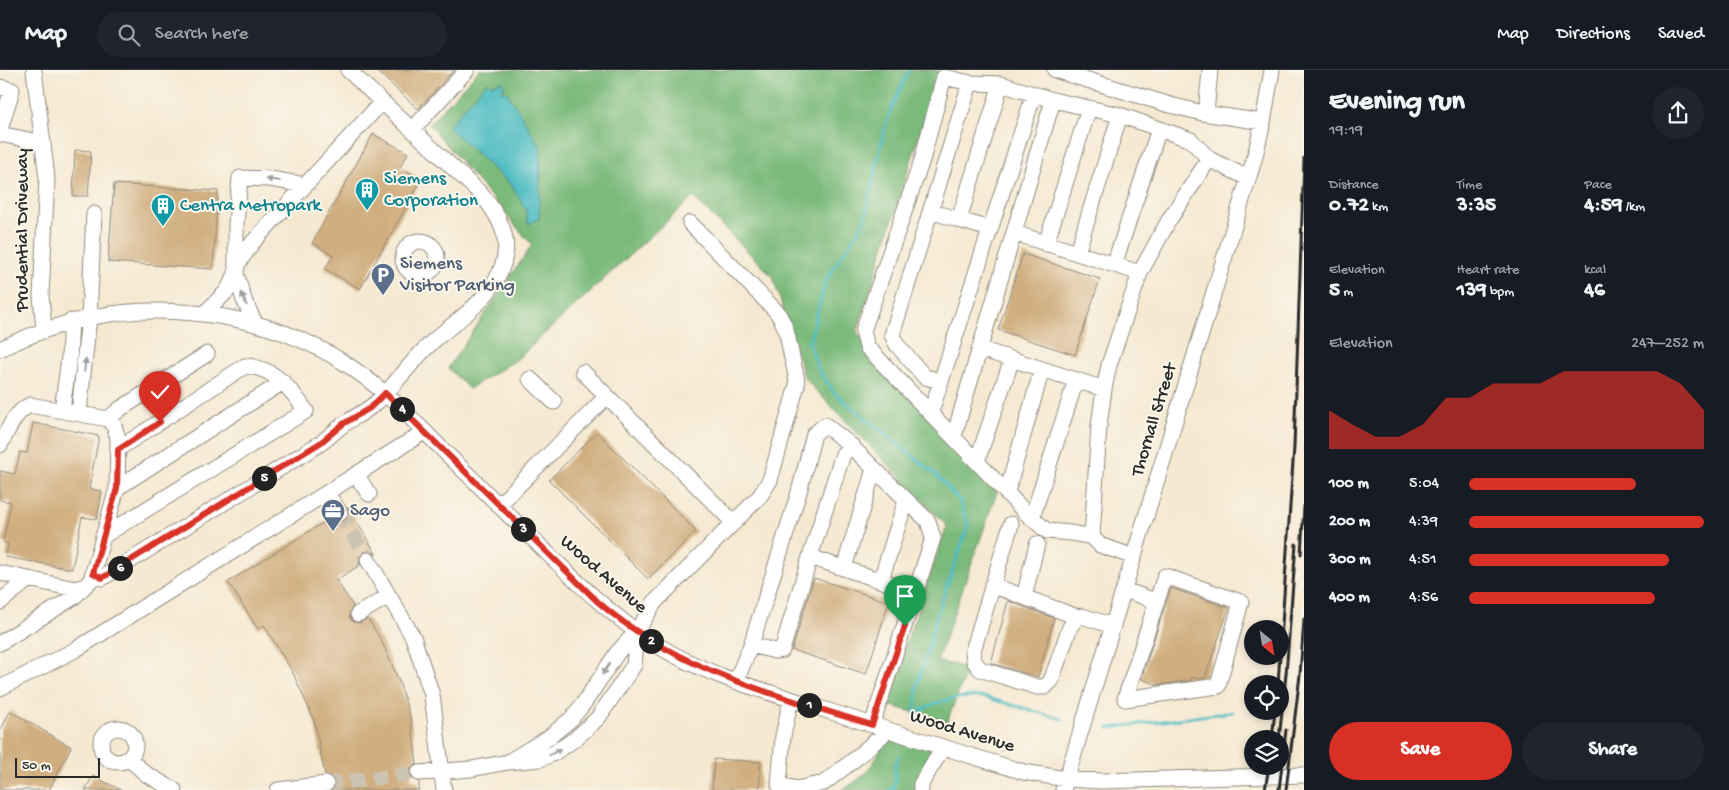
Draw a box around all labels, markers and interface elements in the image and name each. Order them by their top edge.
search box [97,12,447,57]
text: Map [25,20,67,49]
icon: search [115,21,143,49]
text: Search here [155,23,248,46]
text: Map [1497,24,1529,45]
text: Directions [1557,24,1630,45]
text: Saved [1658,24,1704,45]
text: Evening run [1329,86,1465,119]
button: share [1652,87,1704,139]
text: 19:19 [1329,122,1363,141]
street label: Prudential Driveway [12,148,35,313]
place label: Siemens Corporation [384,168,478,213]
one-way arrow [265,176,281,184]
building icon: Siemens Corporation [354,177,380,211]
text: Distance [1329,177,1378,194]
text: Time [1457,177,1482,194]
text: Pace [1584,177,1612,194]
building icon: Centra Metropark [150,193,176,227]
text: 0.72 [1329,194,1369,219]
text: 3:35 [1457,194,1496,219]
text: 4:59 [1584,194,1622,219]
place label: Centra Metropark [180,195,323,218]
text: km [1369,199,1388,216]
text: /km [1622,199,1645,216]
place label: Siemens Visitor Parking [399,253,515,298]
parking icon: Siemens Visitor Parking [370,262,396,296]
text: Elevation [1329,262,1385,279]
text: Heart rate [1457,262,1519,279]
text: kcal [1584,262,1606,279]
text: 5 [1329,279,1340,304]
text: 139 [1457,279,1487,304]
text: 46 [1584,279,1605,304]
text: m [1340,284,1353,301]
text: bpm [1487,284,1514,301]
one-way arrow [240,291,248,306]
text: Elevation [1329,335,1393,354]
text: 247–252 m [1631,335,1704,354]
one-way arrow [81,357,89,373]
street label: Thornall Street [1127,358,1184,480]
pin [139,371,181,422]
icon: check [146,378,174,406]
pin: 4 [390,396,414,422]
text: 4 [399,401,406,418]
pin: 5 [252,466,276,490]
text: 5 [261,470,268,487]
text: 100 m [1329,475,1369,494]
text: 5:04 [1409,475,1439,494]
office icon: Sago [320,498,346,532]
place label: Sago [350,500,390,523]
text: 200 m [1329,513,1370,532]
text: 4:39 [1409,513,1438,532]
pin: 3 [510,516,536,542]
text: 3 [520,521,527,538]
street label: Wood Avenue [554,531,652,619]
text: 300 m [1329,551,1371,570]
text: 4:51 [1409,551,1436,570]
pin: 6 [108,556,132,580]
text: 6 [117,560,124,577]
pin [884,575,926,626]
icon: arrive [891,582,919,610]
text: 400 m [1329,589,1370,608]
text: 4:56 [1409,589,1438,608]
north arrow [1244,620,1289,665]
map controls [1244,620,1289,775]
pin: 2 [638,628,664,654]
text: 2 [648,633,655,650]
one-way arrow [602,663,611,676]
button: locate [1244,675,1289,720]
pin: 1 [796,692,822,718]
text: 1 [807,697,812,714]
street label: Wood Avenue [907,705,1017,759]
button: Save [1329,722,1512,780]
button: Share [1522,722,1704,780]
button: layers [1244,730,1289,775]
one-way arrow [548,748,563,756]
scale bar [15,755,100,778]
text: 50 m [22,758,51,775]

